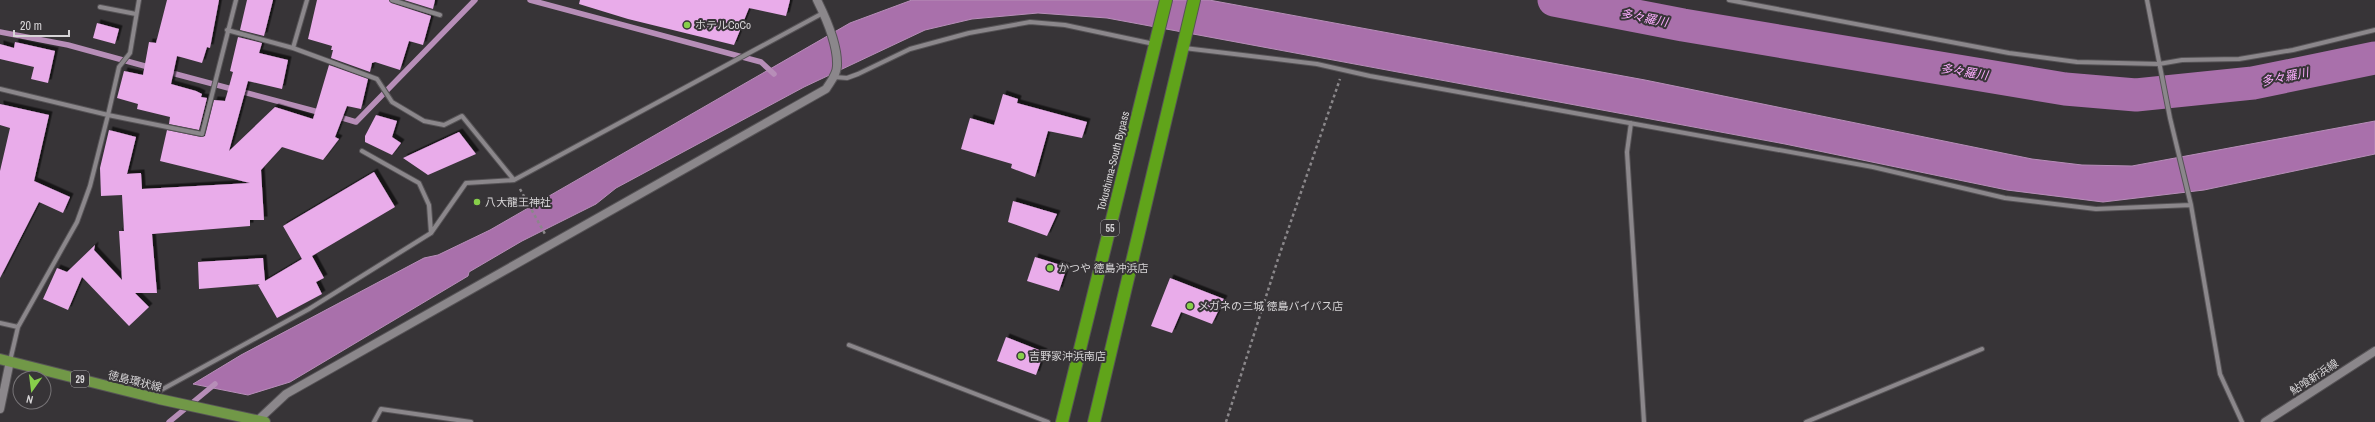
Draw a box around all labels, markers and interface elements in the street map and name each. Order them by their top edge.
water label: 多々羅川 [1619,6,1671,31]
scale bar [14,12,69,38]
text: 20 m [20,18,42,34]
place label: ホテルCoCo [695,18,751,32]
marker: ホテルCoCo [682,20,692,30]
water label: 多々羅川 [1939,60,1991,84]
water label: 多々羅川 [2260,64,2312,90]
street label: Tokushima-South Bypass [1094,109,1132,212]
place label: 八大龍王神社 [485,195,551,209]
marker: 八大龍王神社 [472,197,482,207]
road number: 55 [1101,220,1119,236]
place label: かつや 徳島沖浜店 [1058,261,1149,275]
marker: かつや 徳島沖浜店 [1045,263,1055,273]
place label: メガネの三城 徳島バイパス店 [1198,299,1343,313]
marker: メガネの三城 徳島バイパス店 [1185,301,1195,311]
place label: 吉野家沖浜南店 [1029,349,1106,363]
marker: 吉野家沖浜南店 [1016,351,1026,361]
street label: 鮎喰新浜線 [2287,356,2341,398]
street label: 徳島環状線 [107,368,163,394]
north arrow [12,370,52,410]
road number: 29 [71,371,89,387]
text: N [25,392,34,407]

